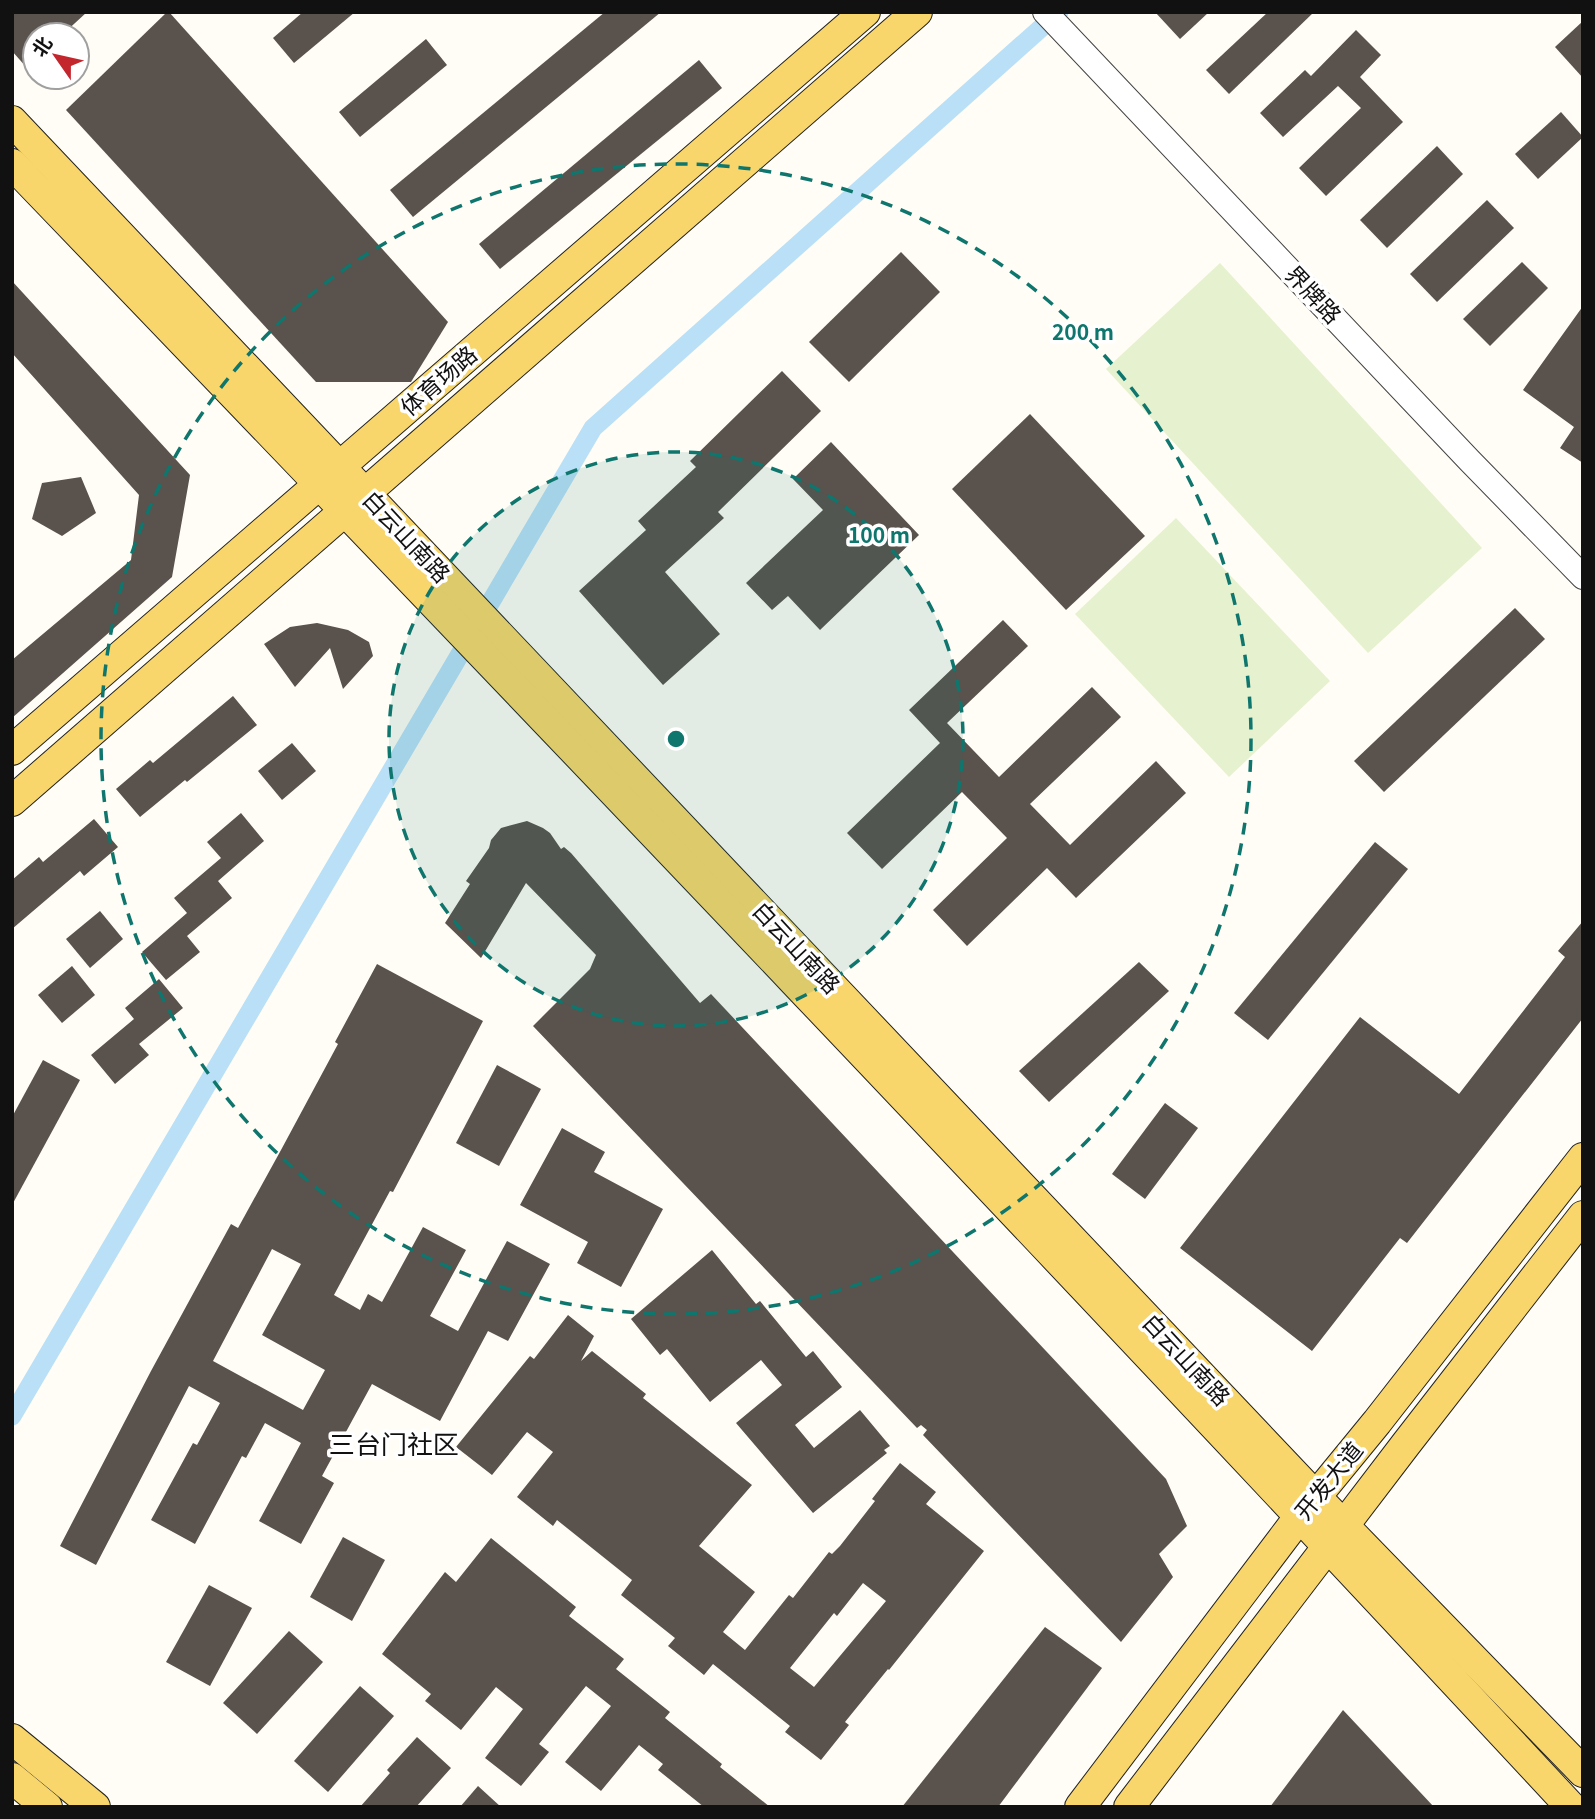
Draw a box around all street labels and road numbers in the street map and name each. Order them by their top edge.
street label: 界牌路 [1279,257,1350,330]
street label: 体育场路 [392,336,484,422]
street label: 白云山南路 [356,482,459,589]
street label: 白云山南路 [746,893,849,1000]
street label: 白云山南路 [1136,1305,1239,1412]
street label: 开发大道 [1285,1433,1370,1526]

